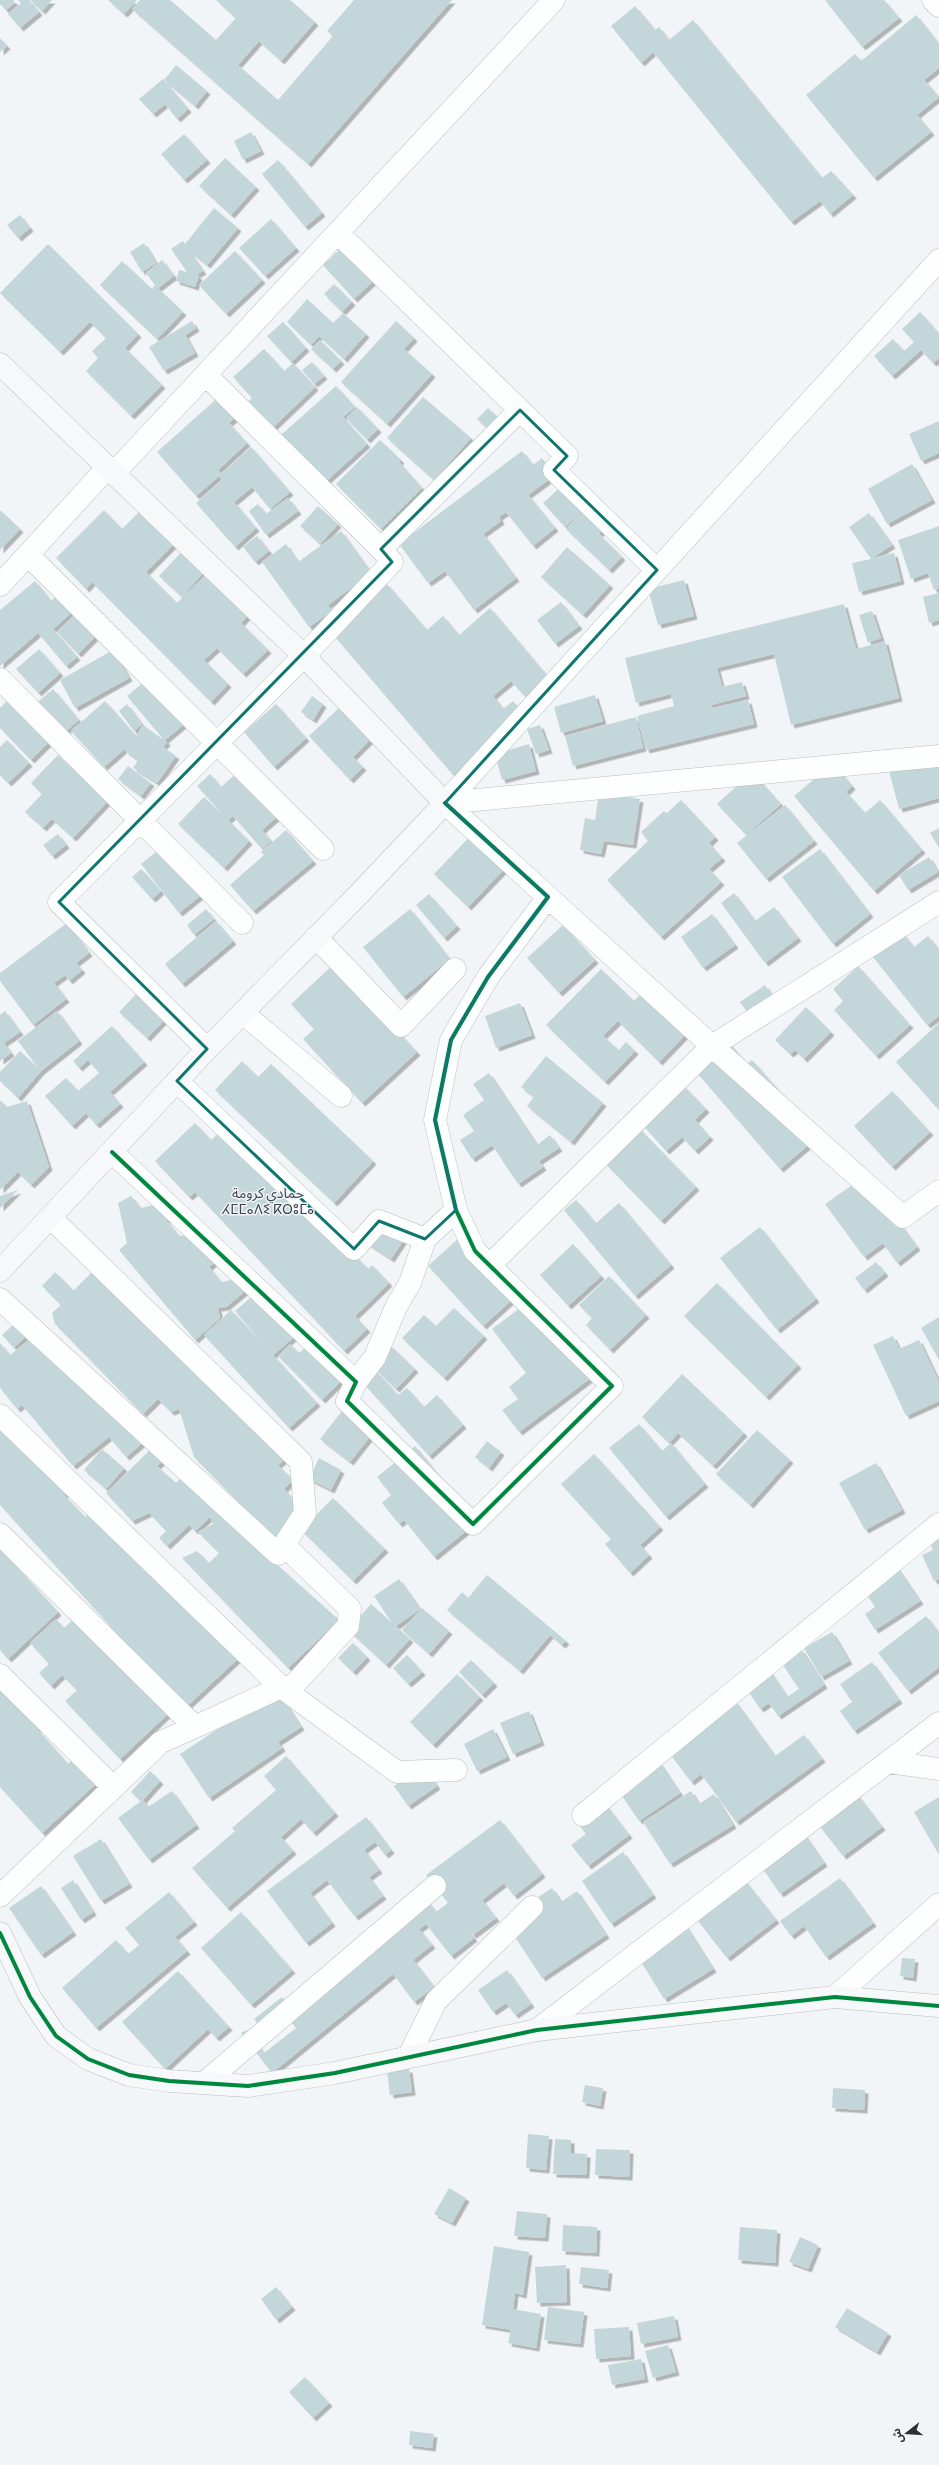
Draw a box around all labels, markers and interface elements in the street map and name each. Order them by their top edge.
district label: حمادي كرومة ⵃⵎⵎⴰⴷⵉ ⴽⵔⵓⵎⴰ [222,1187,314,1217]
north arrow [887,2413,927,2453]
text: ش [890,2427,906,2445]

